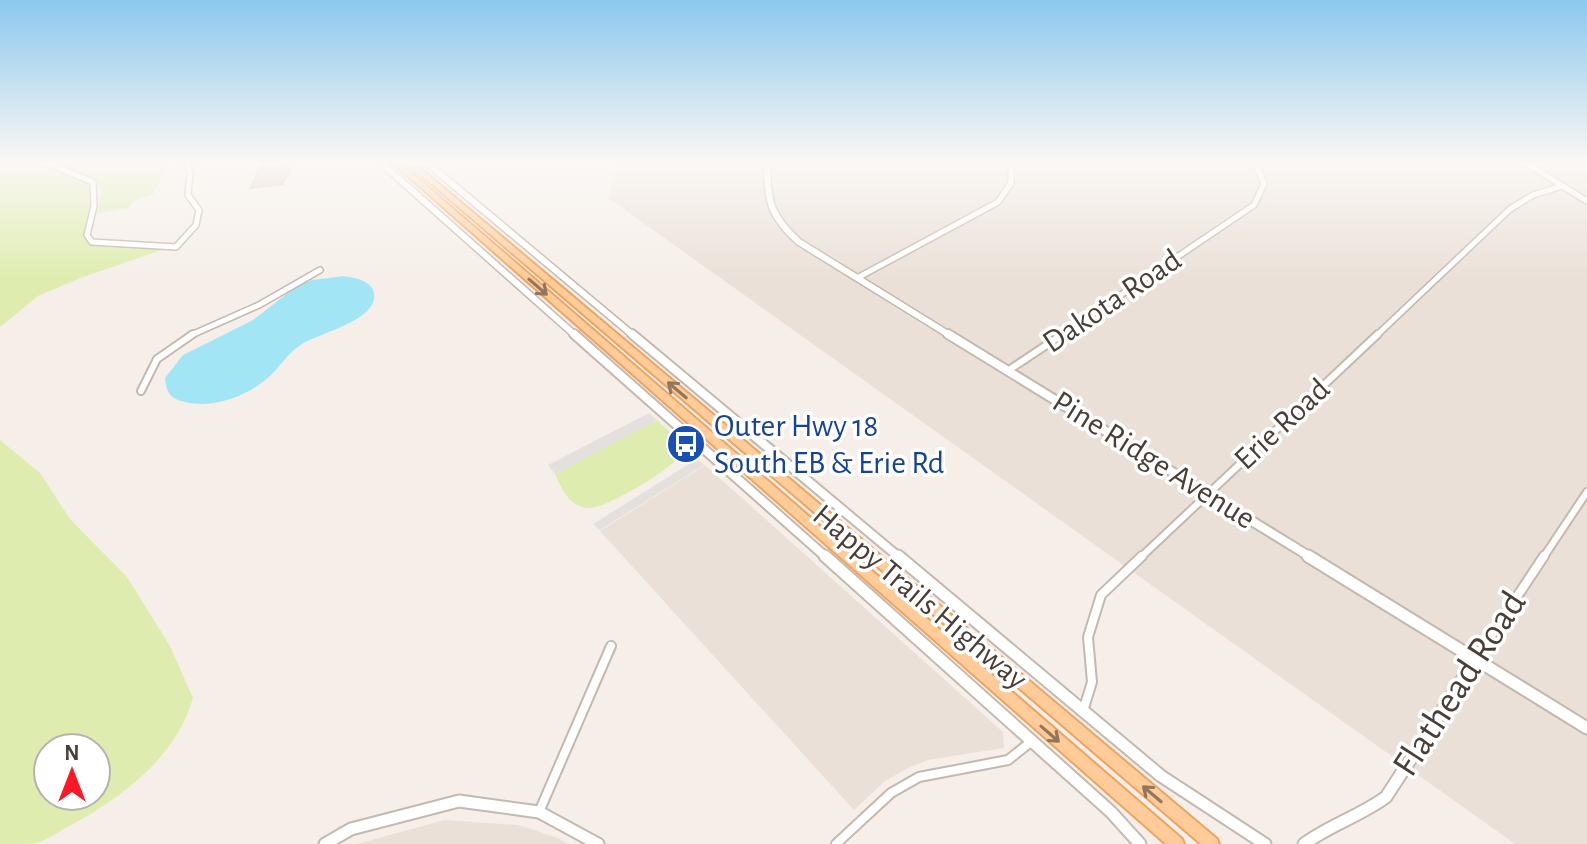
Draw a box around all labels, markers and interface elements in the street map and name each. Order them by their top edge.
street label: Dakota Road [1037,243,1187,359]
one-way arrow [527,278,547,296]
street label: Erie Road [1228,372,1336,476]
one-way arrow [667,381,688,399]
street label: Pine Ridge Avenue [1047,385,1261,535]
place label: Outer Hwy 18 South EB & Erie Rd [714,410,944,479]
bus stop icon: Outer Hwy 18 South EB & Erie Rd [665,423,707,465]
street label: Happy Trails Highway [807,498,1033,696]
street label: Flathead Road [1386,585,1534,783]
one-way arrow [1039,725,1059,743]
north arrow [32,732,112,812]
text: N [64,742,80,764]
one-way arrow [1143,785,1163,803]

